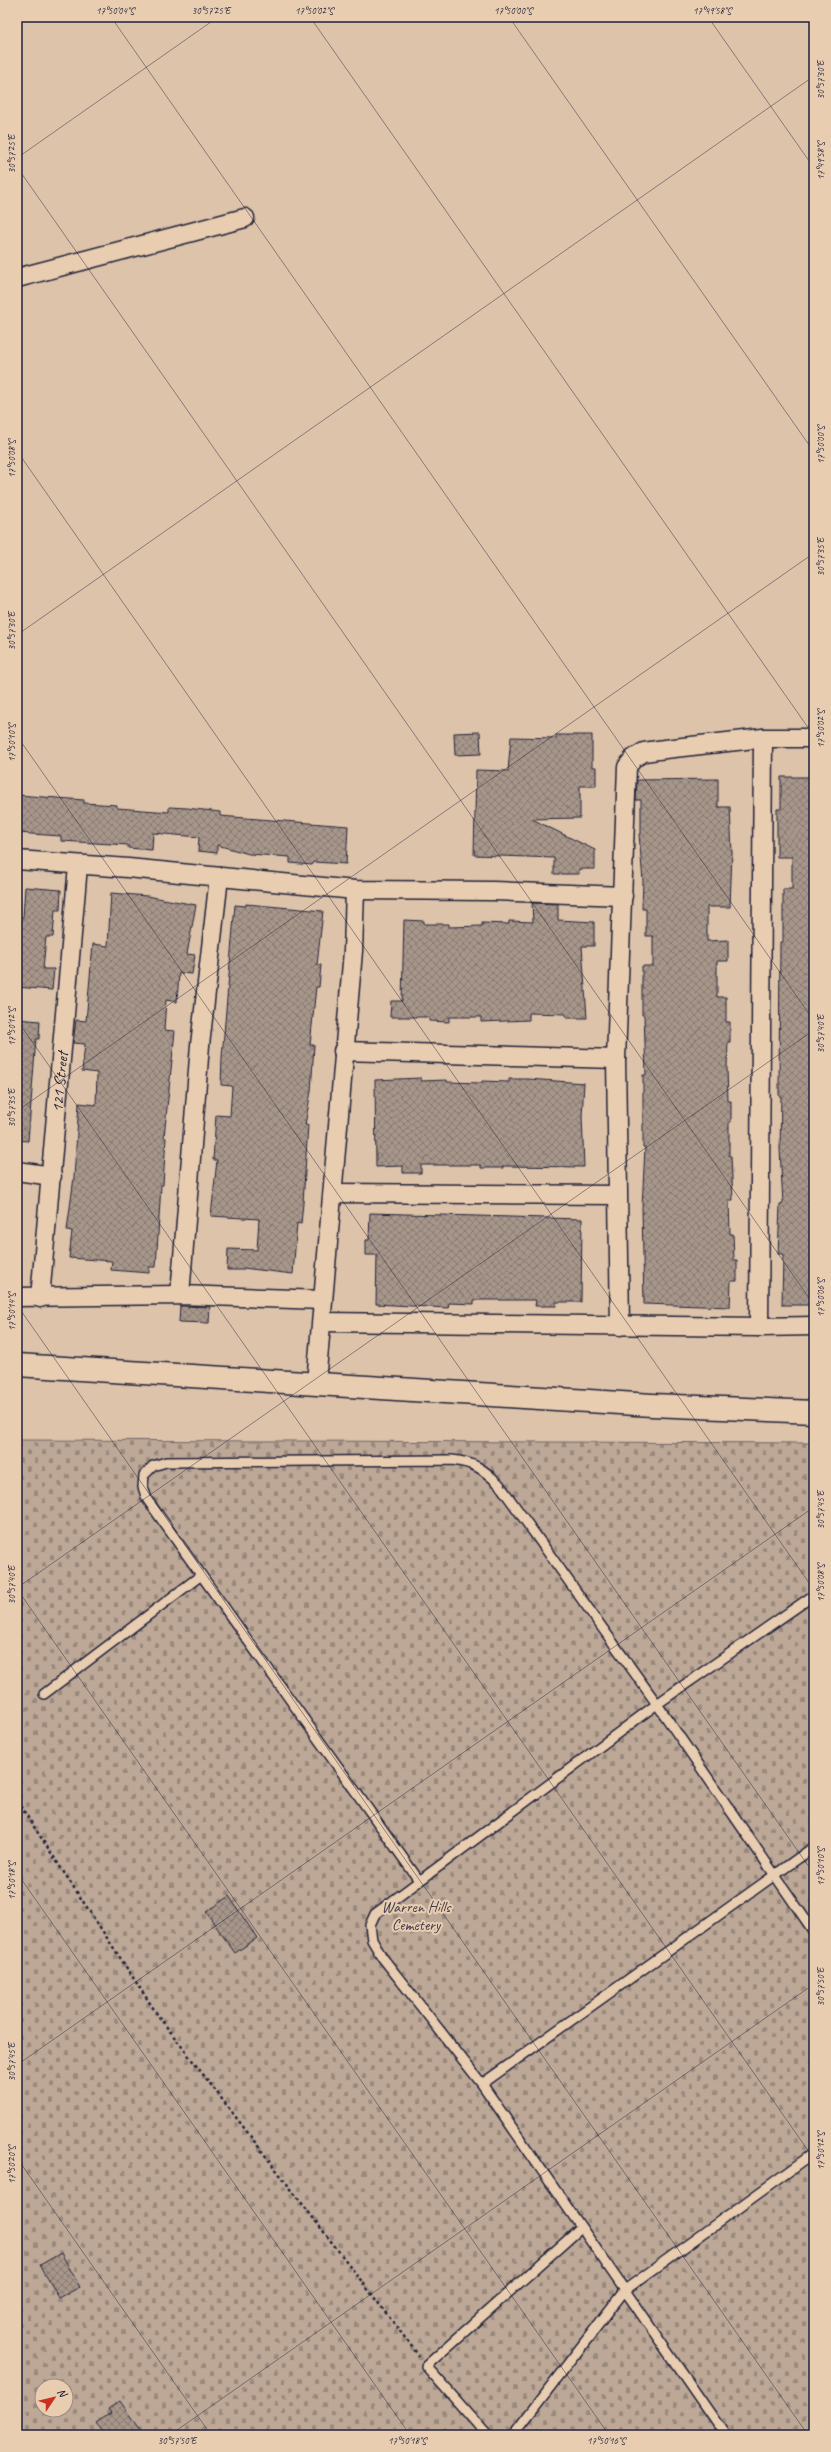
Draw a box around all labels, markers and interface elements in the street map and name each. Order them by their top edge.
text: 17°50'04"S [96,4,136,17]
text: 30°57'25"E [192,4,232,17]
text: 17°50'02"S [295,4,335,17]
text: 17°50'00"S [494,4,534,17]
text: 17°49'58"S [693,4,733,17]
text: 30°57'30"E [814,59,827,99]
text: 30°57'25"E [5,133,18,173]
text: 17°49'58"S [814,140,827,180]
text: 17°50'00"S [814,424,827,464]
text: 17°50'08"S [5,438,18,478]
text: 30°57'35"E [814,536,827,576]
text: 30°57'30"E [5,610,18,650]
text: 17°50'02"S [814,708,827,748]
text: 17°50'10"S [5,722,18,762]
text: 17°50'12"S [5,1006,18,1046]
text: 30°57'40"E [814,1013,827,1053]
street label: 121 Street [47,1048,73,1113]
text: 30°57'35"E [5,1087,18,1127]
text: 17°50'06"S [814,1277,827,1317]
text: 17°50'14"S [5,1291,18,1331]
text: 30°57'45"E [814,1489,827,1529]
text: 17°50'08"S [814,1562,827,1602]
text: 30°57'40"E [5,1564,18,1604]
text: 17°50'10"S [814,1846,827,1886]
text: 17°50'18"S [5,1860,18,1900]
park label: Warren Hills Cemetery [381,1897,452,1935]
text: 30°57'50"E [814,1966,827,2006]
text: 30°57'45"E [5,2041,18,2081]
text: 17°50'12"S [814,2130,827,2170]
text: 17°50'20"S [5,2144,18,2184]
north arrow [34,2378,74,2418]
text: N [55,2385,71,2401]
text: 30°57'50"E [158,2434,198,2447]
text: 17°50'18"S [388,2434,428,2447]
text: 17°50'16"S [587,2434,627,2447]

